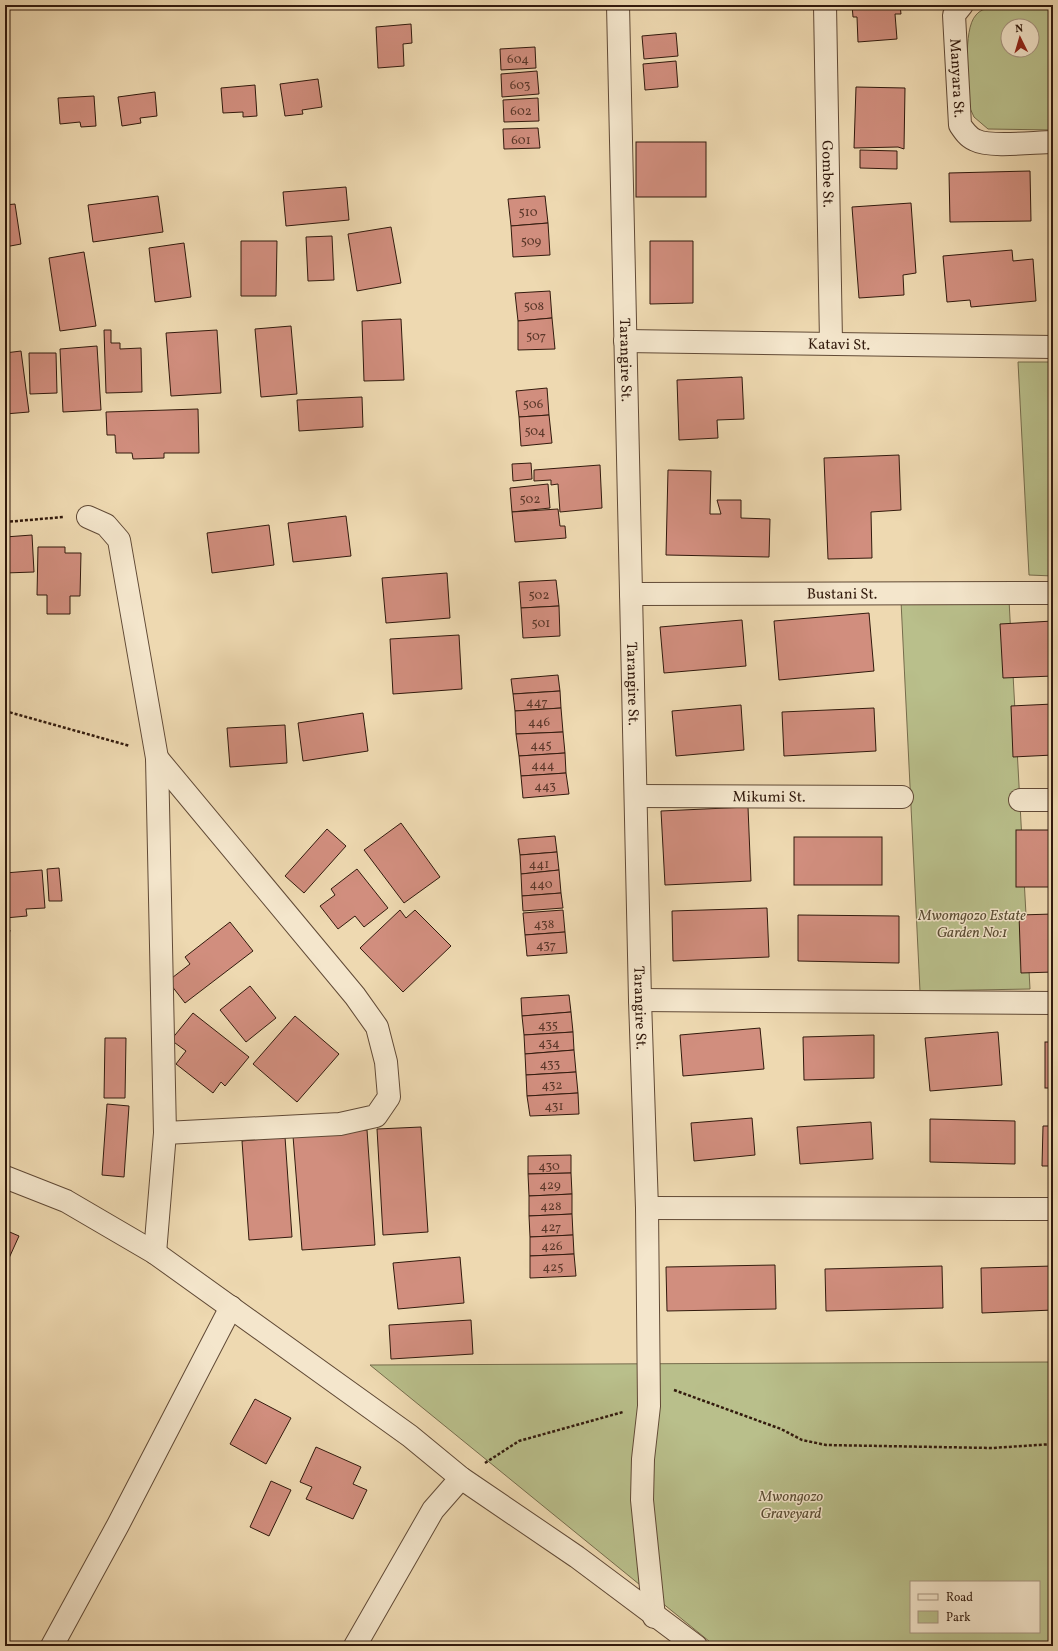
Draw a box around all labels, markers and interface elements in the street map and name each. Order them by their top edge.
north arrow [1000,18,1040,58]
text: N [1015,22,1024,37]
street label: Manyara St. [943,38,969,118]
house number: 604 [507,51,529,69]
house number: 603 [510,77,531,95]
house number: 602 [510,103,532,121]
house number: 601 [511,132,531,150]
street label: Gombe St. [815,140,838,208]
house number: 510 [518,204,538,222]
house number: 509 [521,233,542,251]
house number: 508 [524,298,544,316]
street label: Tarangire St. [613,318,636,402]
house number: 507 [526,328,546,346]
street label: Katavi St. [808,335,870,356]
house number: 506 [523,396,544,414]
house number: 504 [524,423,546,441]
house number: 502 [520,491,540,509]
street label: Bustani St. [807,584,877,606]
house number: 502 [529,587,549,605]
house number: 501 [532,615,550,633]
street label: Tarangire St. [620,642,643,726]
house number: 447 [526,694,548,712]
house number: 446 [528,714,550,732]
house number: 445 [530,737,552,755]
house number: 444 [531,757,555,775]
house number: 443 [534,778,556,796]
street label: Mikumi St. [732,787,806,809]
house number: 441 [529,856,549,874]
house number: 440 [529,876,553,894]
park label: Mwomgozo Estate Garden No:1 [917,906,1026,944]
house number: 438 [534,916,554,934]
house number: 437 [536,937,556,955]
street label: Tarangire St. [627,966,651,1050]
house number: 435 [538,1017,558,1035]
house number: 434 [538,1035,560,1053]
house number: 433 [540,1056,561,1074]
house number: 432 [542,1077,562,1095]
house number: 431 [545,1098,563,1116]
house number: 430 [538,1158,560,1176]
house number: 429 [539,1177,561,1195]
house number: 428 [540,1198,562,1216]
house number: 427 [541,1219,561,1237]
house number: 426 [541,1238,563,1256]
house number: 425 [543,1259,564,1277]
park label: Mwongozo Graveyard [758,1487,823,1525]
legend [910,1581,1040,1633]
text: Road [946,1590,973,1606]
text: Park [946,1610,971,1626]

